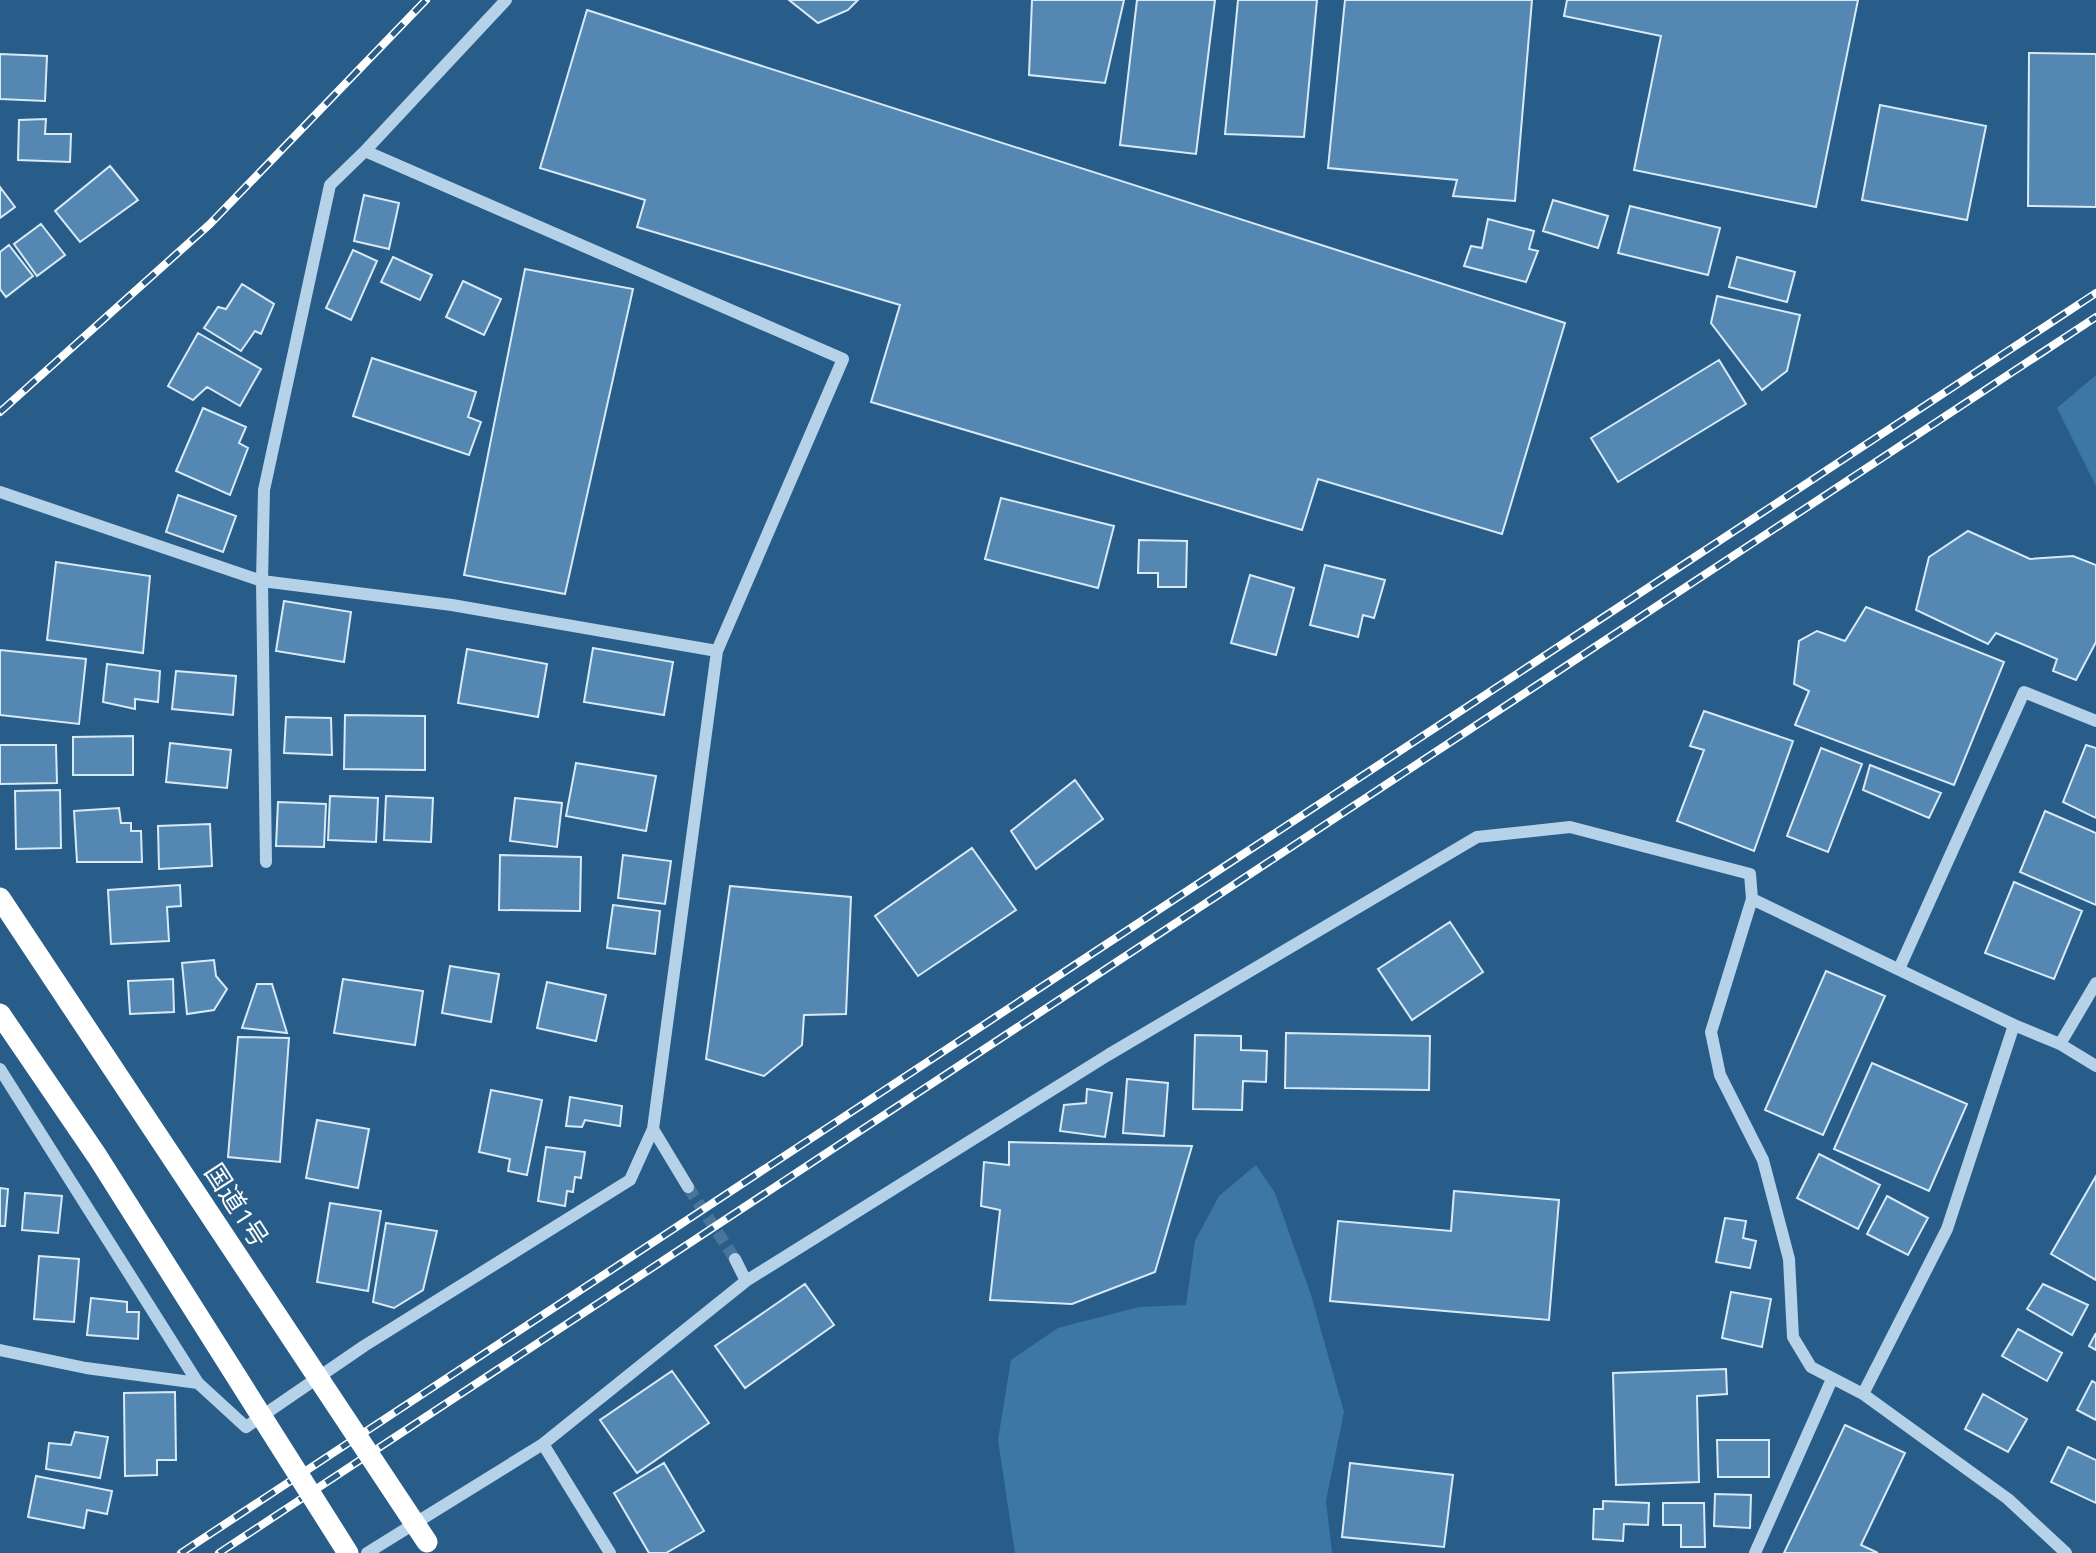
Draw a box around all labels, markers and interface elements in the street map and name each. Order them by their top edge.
street label: 国道1号 [195,1156,279,1254]

